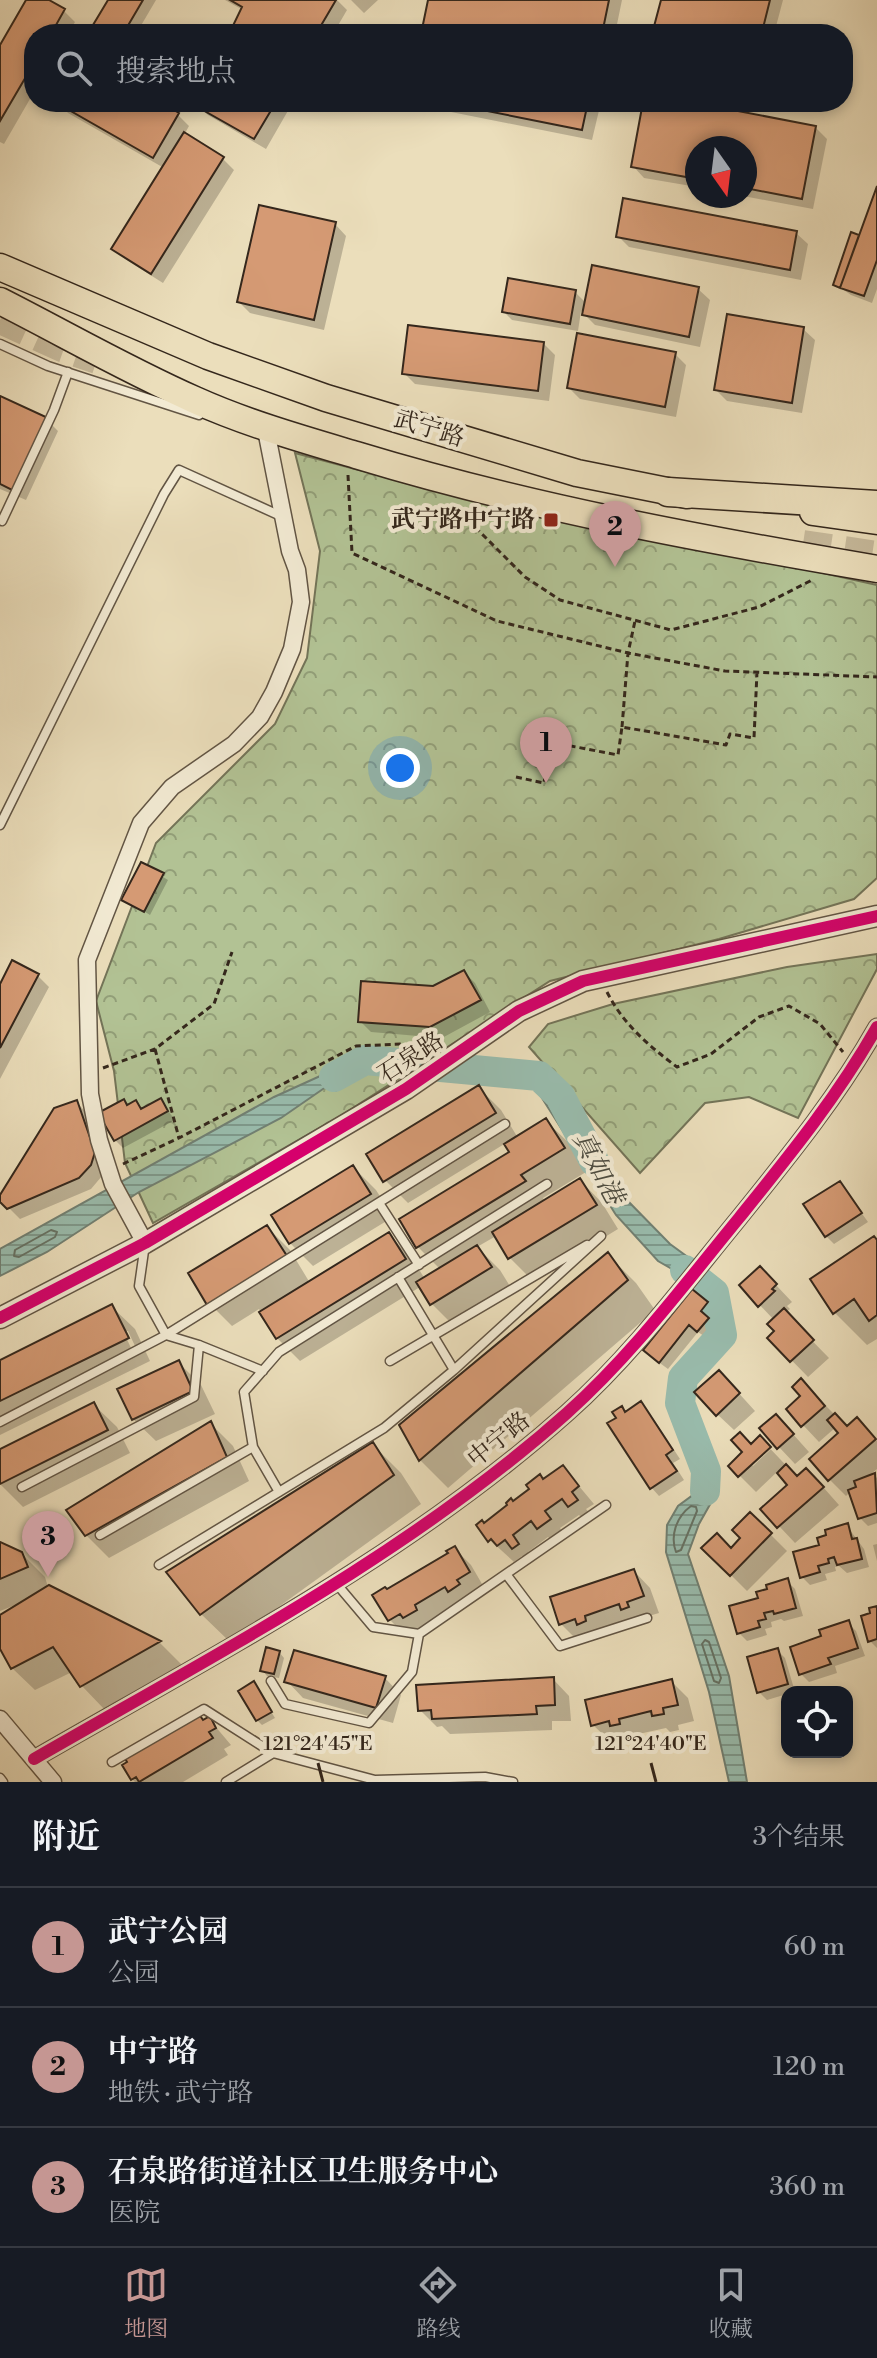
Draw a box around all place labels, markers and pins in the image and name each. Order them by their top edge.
pin: 2 [589,501,641,567]
place label: 武宁路中宁路 [391,505,535,535]
marker: 武宁路中宁路 [542,511,560,529]
pin: 1 [520,717,572,783]
pin: 3 [22,1511,74,1577]

